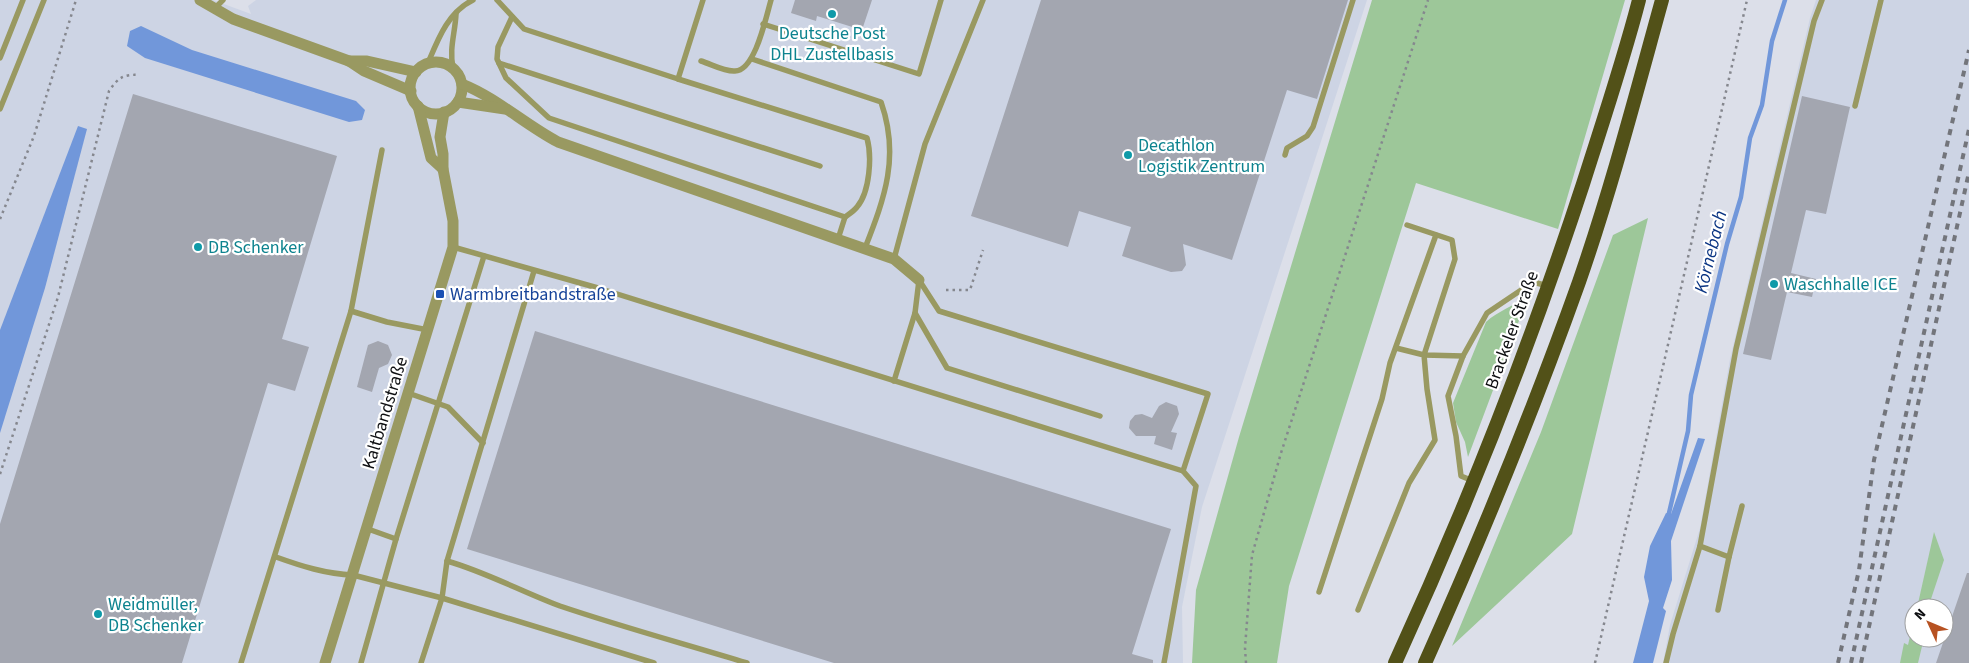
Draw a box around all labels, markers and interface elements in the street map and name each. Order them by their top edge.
marker: Deutsche Post DHL Zustellbasis [826,8,838,20]
place label: Deutsche Post DHL Zustellbasis [770,21,894,67]
place label: Decathlon Logistik Zentrum [1138,133,1265,179]
marker: Decathlon Logistik Zentrum [1122,149,1134,161]
water label: Körnebach [1688,208,1734,296]
place label: DB Schenker [208,235,304,260]
marker: DB Schenker [192,241,204,253]
street label: Brackeler Straße [1479,267,1545,393]
place label: Waschhalle ICE [1784,272,1898,297]
marker: Waschhalle ICE [1768,278,1780,290]
place label: Warmbreitbandstraße [450,282,616,307]
marker: Warmbreitbandstraße [434,288,446,300]
street label: Kaltbandstraße [356,354,414,472]
place label: Weidmüller, DB Schenker [108,592,204,638]
north arrow [1904,598,1954,648]
text: N [1910,604,1931,625]
marker: Weidmüller, DB Schenker [92,608,104,620]

